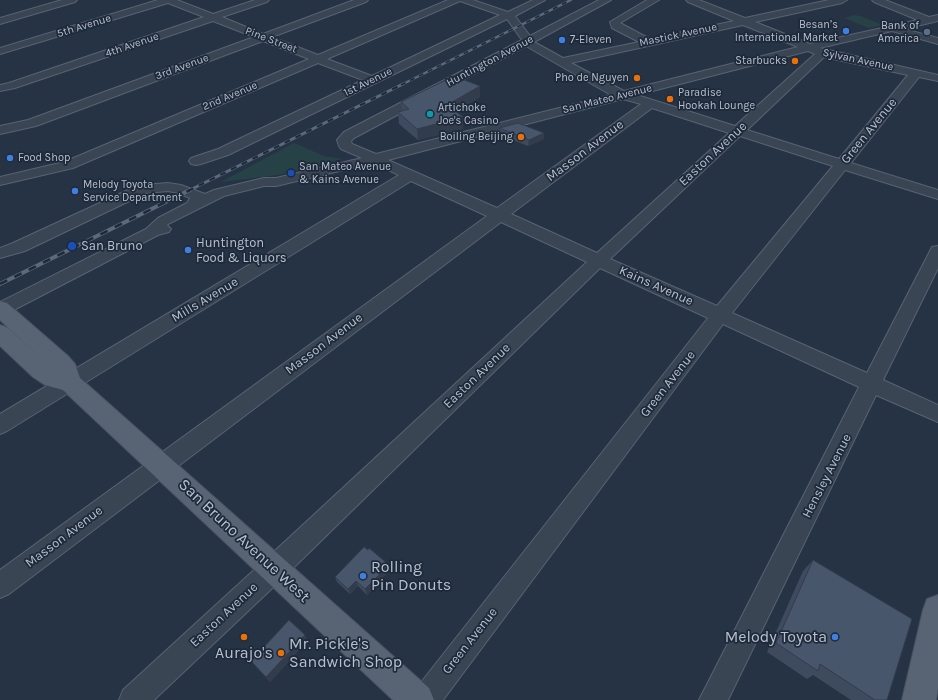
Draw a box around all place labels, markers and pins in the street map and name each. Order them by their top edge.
place label: Besan’s International Market [735,18,838,44]
place label: Bank of America [878,19,919,45]
marker: Besan’s International Market [841,26,851,36]
marker: Bank of America [922,27,932,37]
place label: 7-Eleven [570,33,612,47]
marker: 7-Eleven [557,35,567,45]
place label: Starbucks [735,54,787,68]
marker: Starbucks [790,56,800,66]
place label: Pho de Nguyen [555,71,629,85]
marker: Pho de Nguyen [632,73,642,83]
place label: Paradise Hookah Lounge [678,86,755,112]
marker: Paradise Hookah Lounge [665,94,675,104]
place label: Artichoke Joe's Casino [438,101,498,127]
marker: Artichoke Joe's Casino [425,109,435,119]
place label: Boiling Beijing [440,130,513,144]
marker: Boiling Beijing [516,132,526,142]
place label: Food Shop [18,151,70,165]
marker: Food Shop [5,153,15,163]
place label: San Mateo Avenue & Kains Avenue [299,160,391,186]
marker: San Mateo Avenue & Kains Avenue [286,168,296,178]
place label: Melody Toyota Service Department [83,178,182,204]
marker: Melody Toyota Service Department [70,186,80,196]
place label: Huntington Food & Liquors [196,235,286,266]
place label: San Bruno [81,238,143,254]
marker: San Bruno [66,240,78,252]
marker: Huntington Food & Liquors [183,245,193,255]
place label: Rolling Pin Donuts [371,557,451,595]
marker: Rolling Pin Donuts [358,571,368,581]
place label: Melody Toyota [725,627,827,647]
marker: Aurajo's [239,632,249,642]
marker: Melody Toyota [830,632,840,642]
place label: Mr. Pickle's Sandwich Shop [289,634,402,672]
place label: Aurajo's [215,643,273,663]
marker: Mr. Pickle's Sandwich Shop [276,648,286,658]

